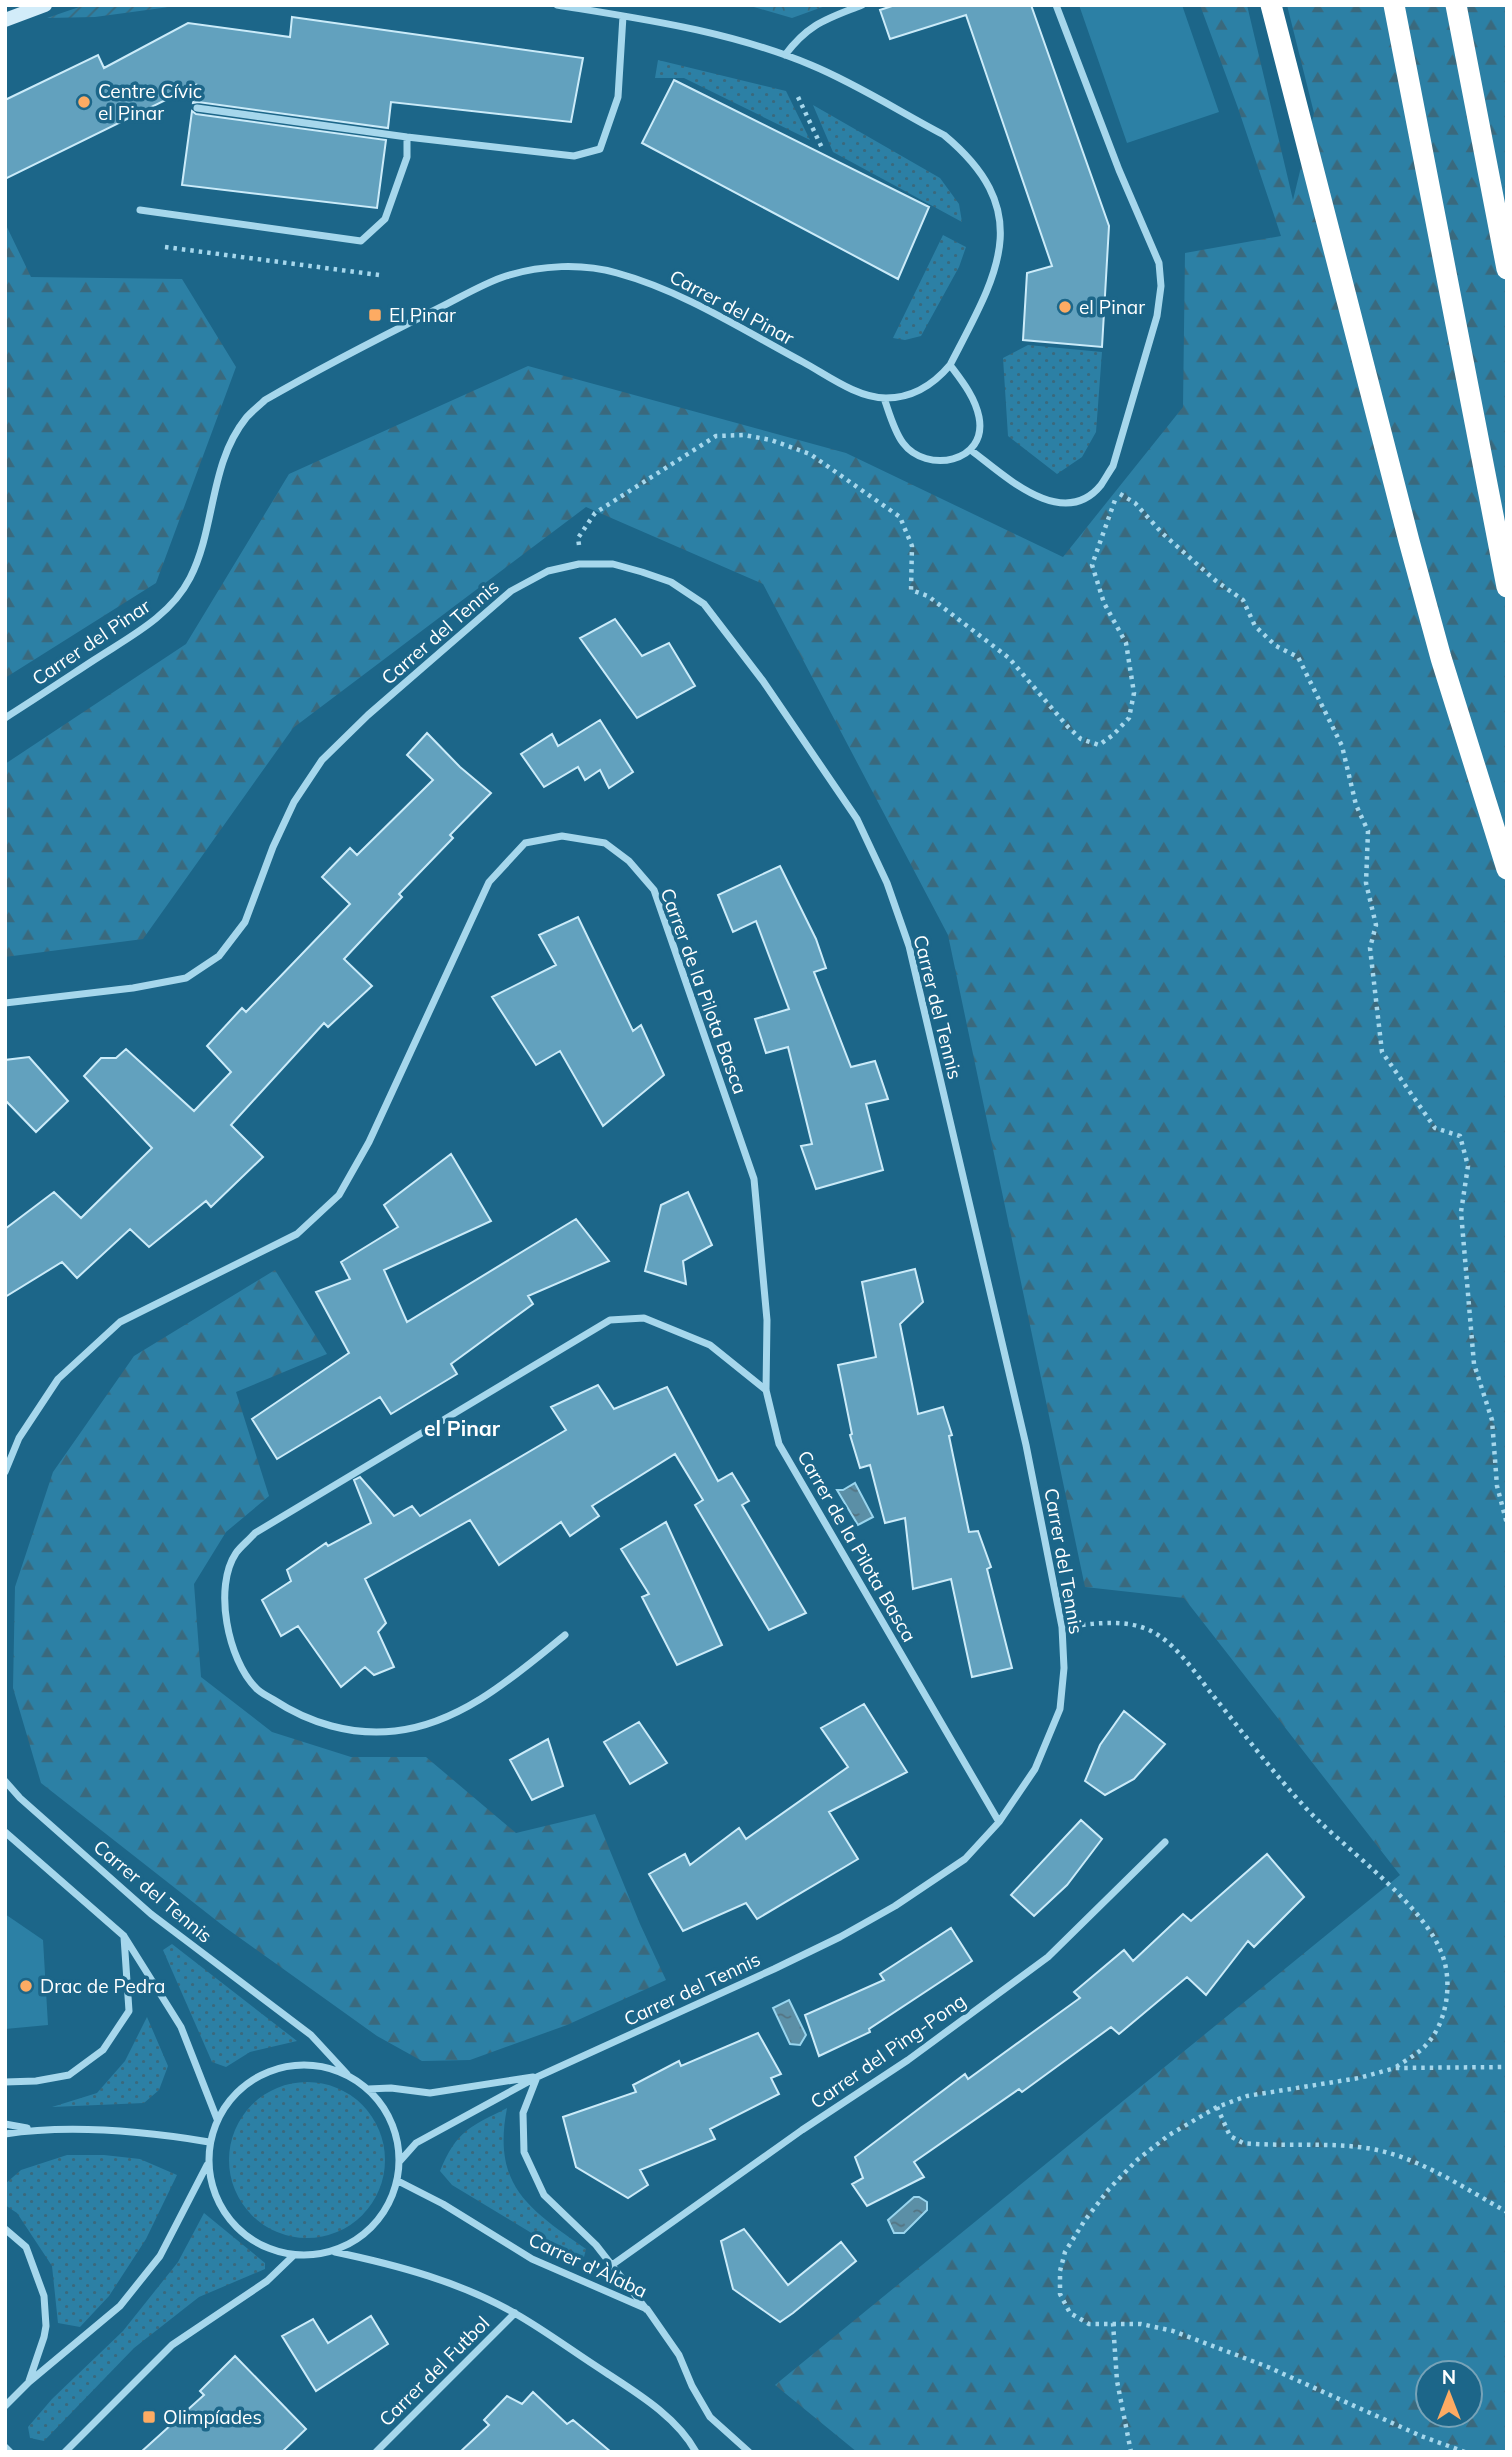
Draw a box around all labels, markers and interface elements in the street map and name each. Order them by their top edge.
place label: Centre Cívic el Pinar [98,79,202,125]
marker: Centre Cívic el Pinar [76,94,92,110]
street label: Carrer del Pinar [666,264,798,350]
place label: el Pinar [1079,295,1145,319]
marker: el Pinar [1057,299,1073,315]
place label: El Pinar [389,303,456,327]
marker: El Pinar [367,307,383,323]
street label: Carrer del Tennis [376,574,504,690]
street label: Carrer del Pinar [27,594,155,690]
street label: Carrer de la Pilota Basca [656,885,752,1097]
street label: Carrer del Tennis [908,932,968,1082]
district label: el Pinar [424,1415,501,1441]
street label: Carrer de la Pilota Basca [792,1446,922,1646]
street label: Carrer del Tennis [1039,1486,1089,1636]
street label: Carrer del Tennis [89,1834,217,1948]
street label: Carrer del Tennis [620,1947,764,2031]
place label: Drac de Pedra [40,1974,165,1998]
marker: Drac de Pedra [18,1978,34,1994]
street label: Carrer del Ping-Pong [806,1988,970,2114]
street label: Carrer d'Àlaba [525,2227,651,2303]
street label: Carrer del Futbol [374,2311,494,2431]
north arrow [1414,2359,1484,2429]
text: N [1442,2365,1456,2389]
place label: Olimpíades [163,2405,262,2429]
marker: Olimpíades [141,2409,157,2425]

